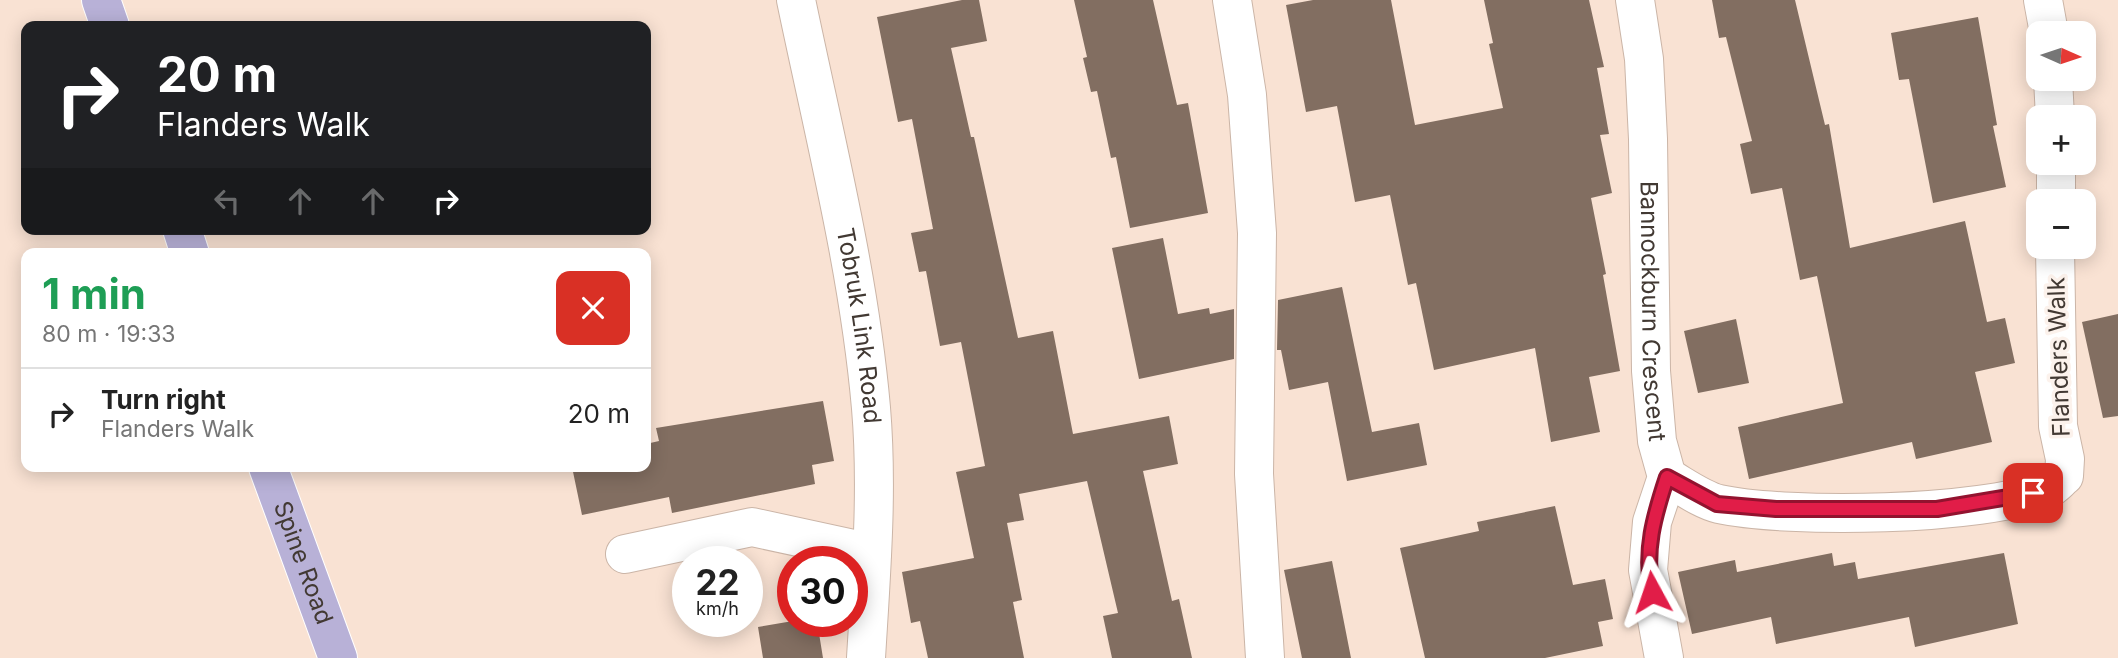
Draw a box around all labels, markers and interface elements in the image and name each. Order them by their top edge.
north arrow [2026,21,2096,91]
map controls [2026,21,2096,259]
text: 20 m [157,45,277,104]
icon: right [42,49,133,140]
text: Flanders Walk [157,105,370,144]
button: + [2026,105,2096,175]
street label: Bannockburn Crescent [1635,181,1672,443]
icon: left [208,182,246,220]
icon: ahead [281,182,319,220]
icon: ahead [354,182,392,220]
icon: right [427,182,465,220]
button: − [2026,189,2096,259]
street label: Tobruk Link Road [831,225,887,425]
text: 1 min [42,268,146,319]
button: close [556,271,630,345]
street label: Flanders Walk [2041,277,2076,437]
text: 80 m · 19:33 [42,320,176,348]
text: Turn right [101,384,226,415]
icon: right [42,395,80,433]
text: 20 m [568,398,630,429]
text: Flanders Walk [101,415,254,443]
pin [2003,463,2063,523]
icon: arrive [2014,474,2052,512]
street label: Spine Road [268,497,339,628]
speed limit sign: 30 [777,546,868,637]
position arrow [1615,555,1689,629]
text: 22 [695,561,740,603]
text: km/h [696,598,739,619]

